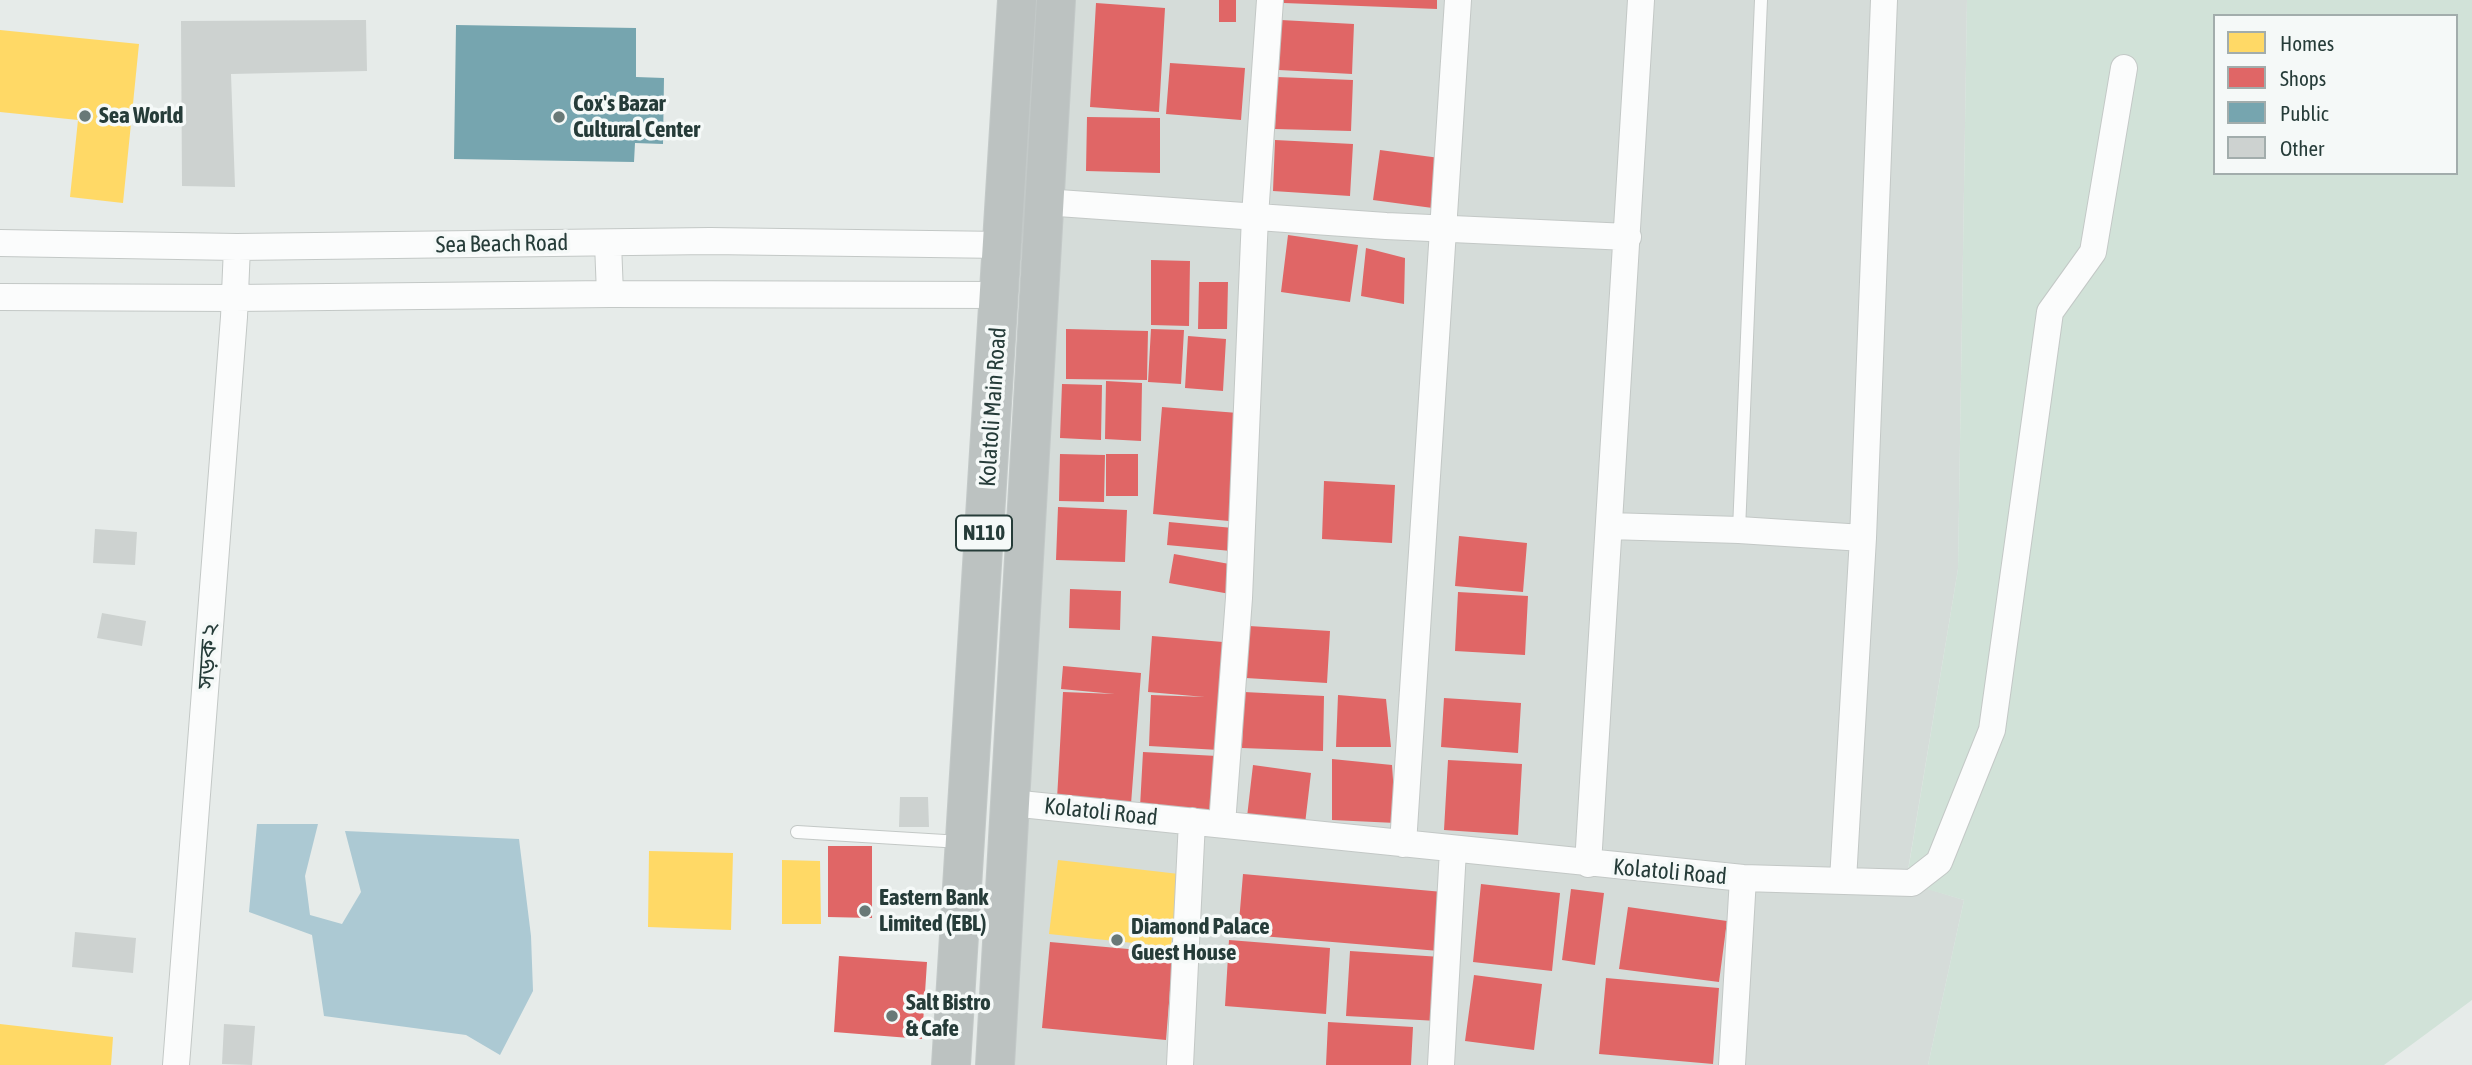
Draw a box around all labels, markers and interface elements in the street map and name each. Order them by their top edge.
legend [2213,14,2458,175]
text: Homes [2280,31,2334,55]
text: Shops [2280,66,2326,90]
place label: Cox's Bazar Cultural Center [573,90,700,144]
text: Public [2280,101,2329,125]
place label: Sea World [99,102,183,130]
marker: Sea World [77,108,93,124]
marker: Cox's Bazar Cultural Center [551,109,567,125]
text: Other [2280,136,2324,160]
street label: Sea Beach Road [435,229,569,259]
street label: Kolatoli Main Road [974,326,1012,488]
road number: N110 [956,516,1012,550]
street label: সড়ক ২ [192,622,224,690]
street label: Kolatoli Road [1043,792,1159,832]
street label: Kolatoli Road [1612,853,1728,891]
place label: Eastern Bank Limited (EBL) [879,884,988,938]
marker: Eastern Bank Limited (EBL) [857,903,873,919]
place label: Diamond Palace Guest House [1131,913,1270,967]
marker: Diamond Palace Guest House [1109,932,1125,948]
place label: Salt Bistro & Cafe [906,989,991,1043]
marker: Salt Bistro & Cafe [884,1008,900,1024]

